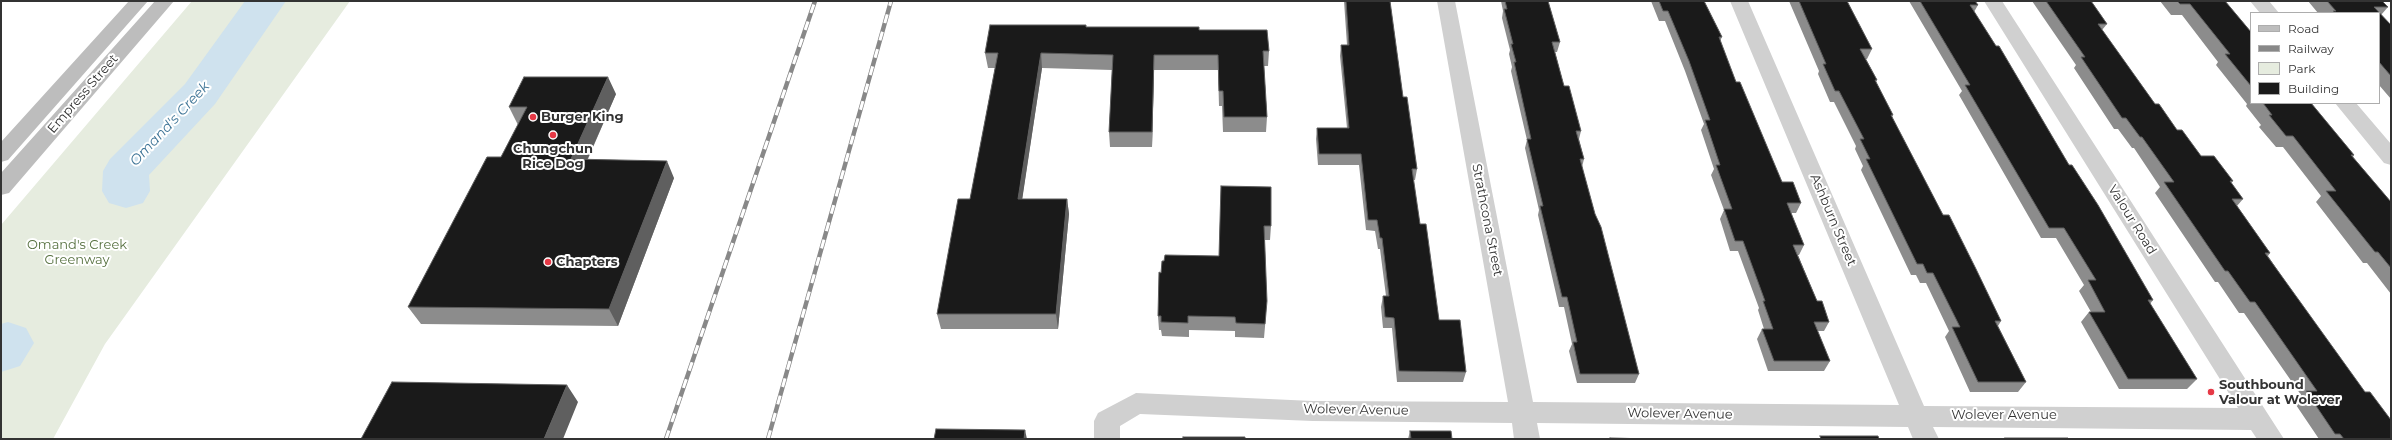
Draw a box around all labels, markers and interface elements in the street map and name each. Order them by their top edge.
legend [2250,12,2380,104]
text: Road [2288,21,2319,36]
text: Railway [2288,41,2334,56]
street label: Empress Street [44,51,122,137]
text: Park [2288,61,2315,76]
water label: Omand's Creek [127,78,213,170]
text: Building [2288,81,2339,96]
place label: Burger King [541,109,624,125]
marker: Burger King [528,112,538,122]
marker: Chungchun Rice Dog [548,130,558,140]
place label: Chungchun Rice Dog [513,141,593,172]
street label: Strathcona Street [1468,162,1506,278]
street label: Ashburn Street [1807,172,1859,268]
street label: Valour Road [2104,182,2160,258]
park label: Omand's Creek Greenway [27,237,127,268]
place label: Chapters [556,254,618,270]
marker: Chapters [543,257,553,267]
place label: Southbound Valour at Wolever [2219,377,2340,408]
marker: Southbound Valour at Wolever [2206,387,2216,397]
street label: Wolever Avenue [1303,401,1409,419]
street label: Wolever Avenue [1627,405,1733,423]
street label: Wolever Avenue [1951,407,2057,423]

